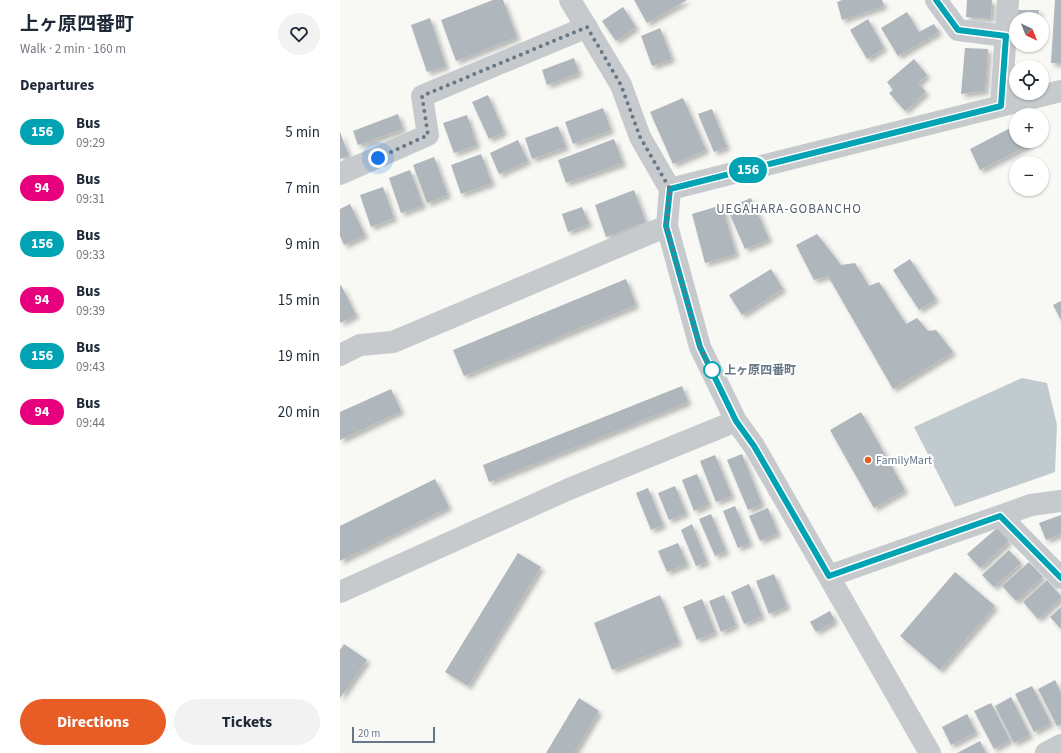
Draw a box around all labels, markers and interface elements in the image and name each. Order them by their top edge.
text: 上ヶ原四番町 [20,11,134,38]
north arrow [1009,12,1049,52]
map controls [1009,12,1049,196]
button: heart [278,13,320,55]
text: Walk · 2 min · 160 m [20,40,126,58]
button: locate [1009,60,1049,100]
text: Departures [20,75,94,96]
button: + [1009,108,1049,148]
text: Bus [76,113,100,134]
text: 156 [31,122,53,142]
text: 5 min [285,122,320,143]
text: 09:29 [76,134,105,152]
your location [368,148,388,168]
button: − [1009,156,1049,196]
line badge: 156 [725,157,771,183]
text: 156 [737,160,759,180]
text: Bus [76,169,100,190]
text: 94 [35,178,49,198]
text: 7 min [285,178,320,199]
text: 09:31 [76,190,105,208]
district label: UEGAHARA-GOBANCHO [716,200,862,218]
text: Bus [76,225,100,246]
text: 156 [31,234,53,254]
text: 9 min [285,234,320,255]
text: 09:33 [76,246,105,264]
text: Bus [76,281,100,302]
text: 94 [35,290,49,310]
text: 15 min [278,290,320,311]
text: 09:39 [76,302,105,320]
text: Bus [76,337,100,358]
text: 156 [31,346,53,366]
text: 19 min [278,346,320,367]
text: 09:43 [76,358,105,376]
marker: 上ヶ原四番町 [703,361,721,379]
place label: 上ヶ原四番町 [724,362,796,379]
text: Bus [76,393,100,414]
text: 94 [35,402,49,422]
text: 20 min [278,402,320,423]
text: 09:44 [76,414,105,432]
place label: FamilyMart [876,452,932,469]
marker: FamilyMart [863,455,873,465]
button: Directions [20,699,166,745]
button: Tickets [174,699,320,745]
scale bar [352,725,435,744]
text: 20 m [358,726,380,741]

